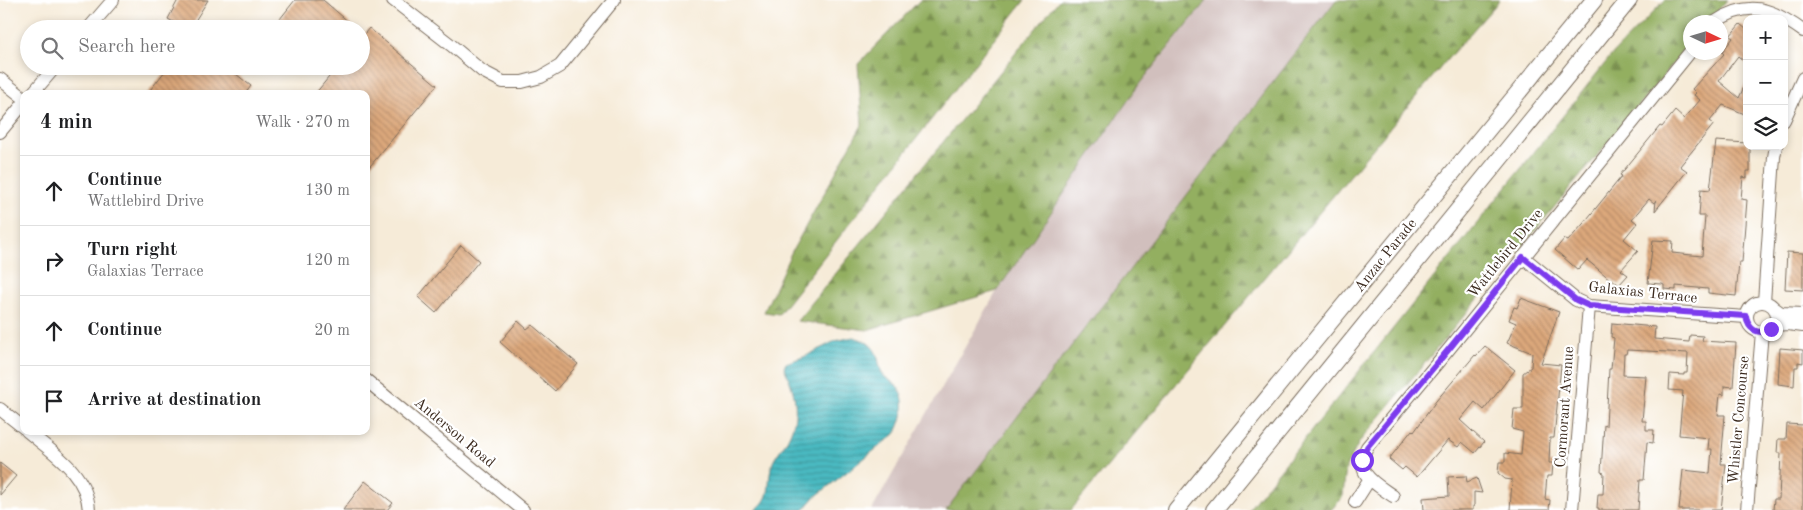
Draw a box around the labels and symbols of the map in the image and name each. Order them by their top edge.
north arrow [1683,15,1728,60]
street label: Wattlebird Drive [1466,207,1547,301]
street label: Anzac Parade [1352,216,1420,295]
street label: Galaxias Terrace [1588,280,1698,307]
route end [1760,318,1783,341]
street label: Cormorant Avenue [1554,346,1577,468]
street label: Whistler Concourse [1726,355,1753,485]
street label: Anderson Road [411,395,497,471]
route start [1351,449,1374,472]

